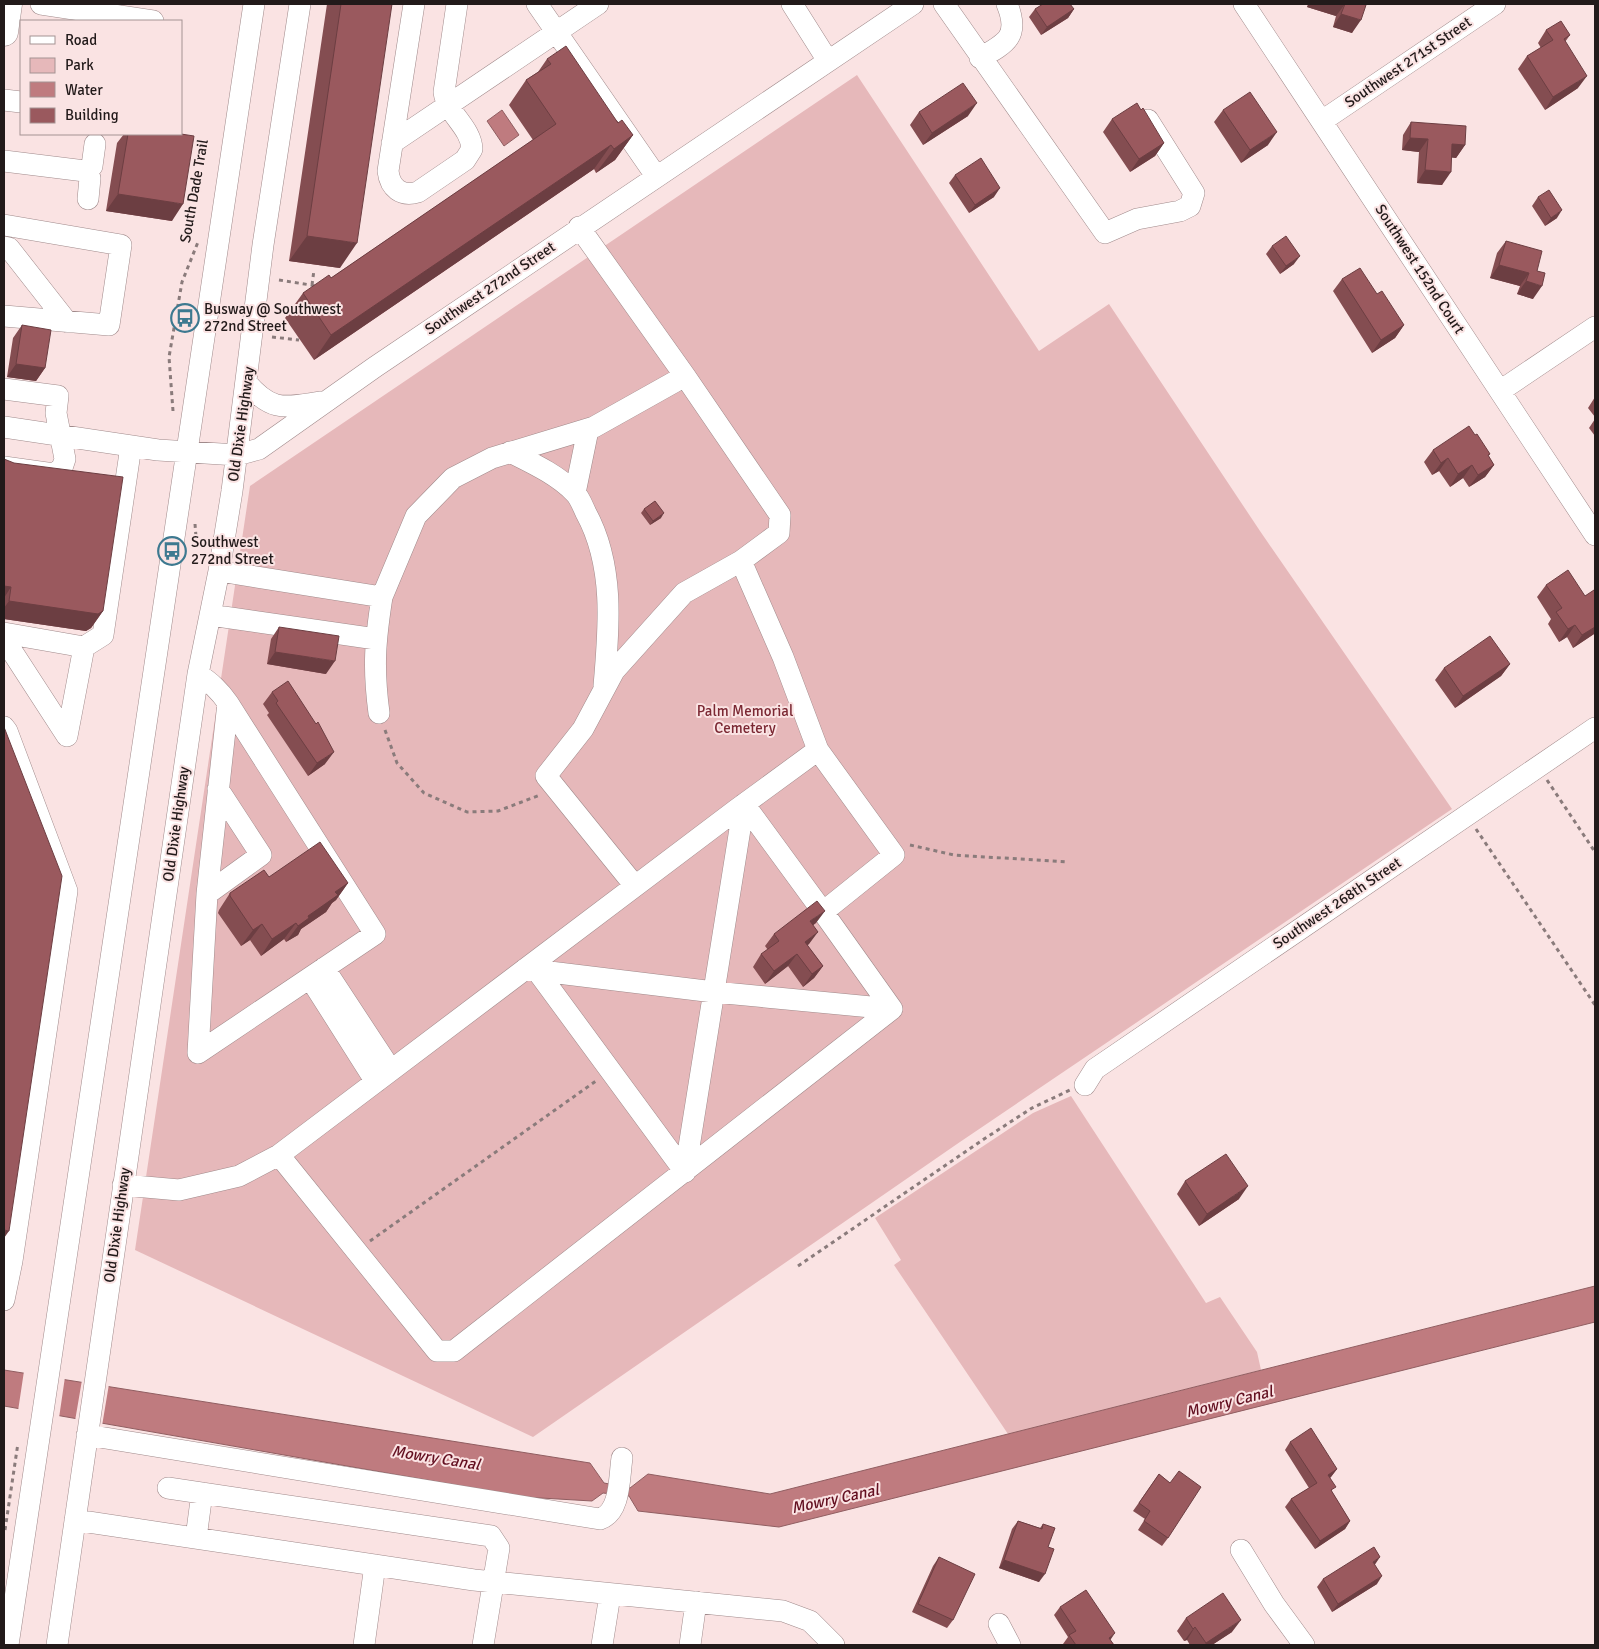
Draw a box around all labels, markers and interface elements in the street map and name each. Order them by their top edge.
street label: Southwest 271st Street [1341,13,1475,111]
legend [20,20,182,135]
text: Road [65,31,97,49]
text: Park [65,56,94,74]
text: Water [65,81,103,99]
text: Building [65,106,119,124]
street label: South Dade Trail [176,138,212,244]
street label: Southwest 152nd Court [1371,201,1469,337]
street label: Southwest 272nd Street [421,238,559,338]
place label: Busway @ Southwest 272nd Street [204,300,341,335]
bus stop icon: Busway @ Southwest 272nd Street [170,303,200,333]
street label: Old Dixie Highway [224,365,258,483]
place label: Southwest 272nd Street [191,533,274,568]
bus stop icon: Southwest 272nd Street [157,536,187,566]
park label: Palm Memorial Cemetery [697,702,793,737]
street label: Old Dixie Highway [159,765,193,883]
street label: Southwest 268th Street [1269,853,1405,953]
street label: Old Dixie Highway [100,1166,134,1284]
water label: Mowry Canal [1184,1381,1276,1422]
water label: Mowry Canal [390,1441,483,1475]
water label: Mowry Canal [790,1480,882,1518]

